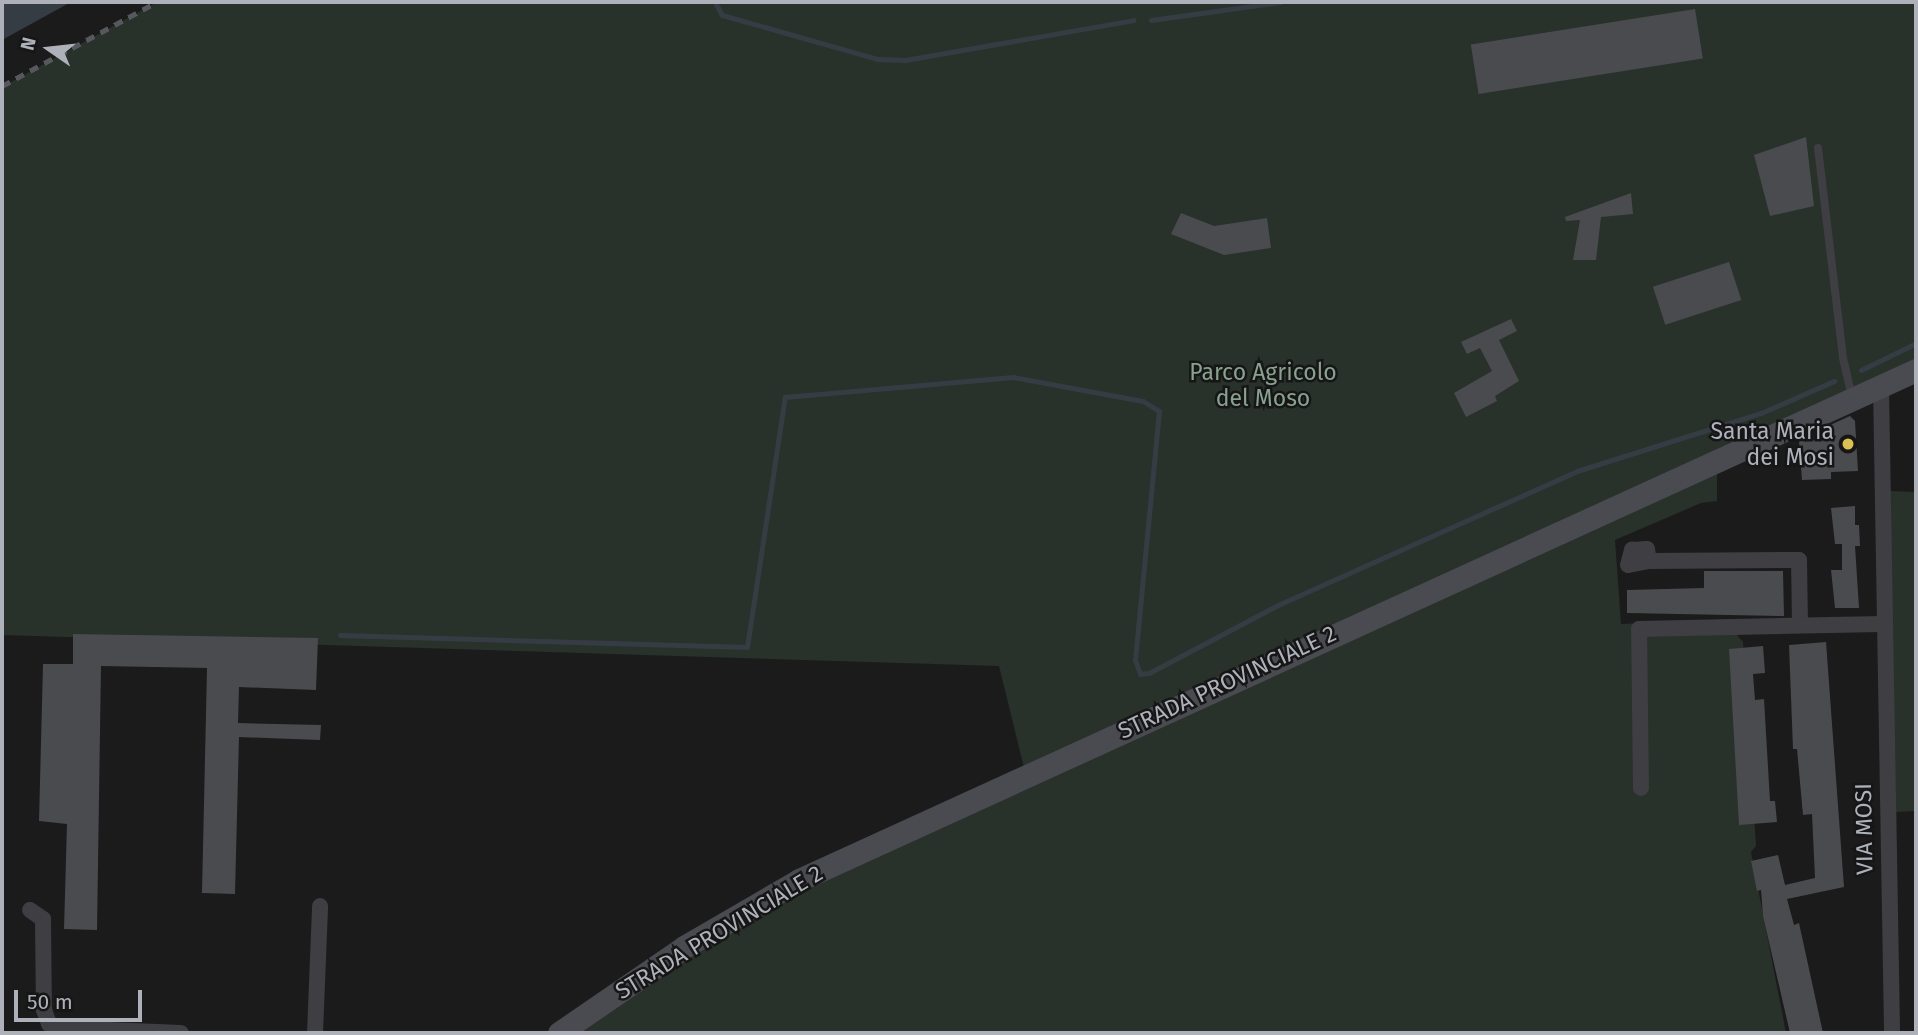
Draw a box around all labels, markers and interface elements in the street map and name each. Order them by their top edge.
north arrow [14,14,84,84]
text: N [15,35,41,53]
park label: Parco Agricolo del Moso [1189,358,1337,412]
place label: Santa Maria dei Mosi [1710,417,1834,471]
marker: Santa Maria dei Mosi [1840,436,1856,452]
street label: STRADA PROVINCIALE 2 [1114,619,1340,745]
street label: VIA MOSI [1849,783,1879,875]
street label: STRADA PROVINCIALE 2 [610,859,828,1005]
scale bar [18,976,145,1020]
text: 50 m [27,989,73,1015]

